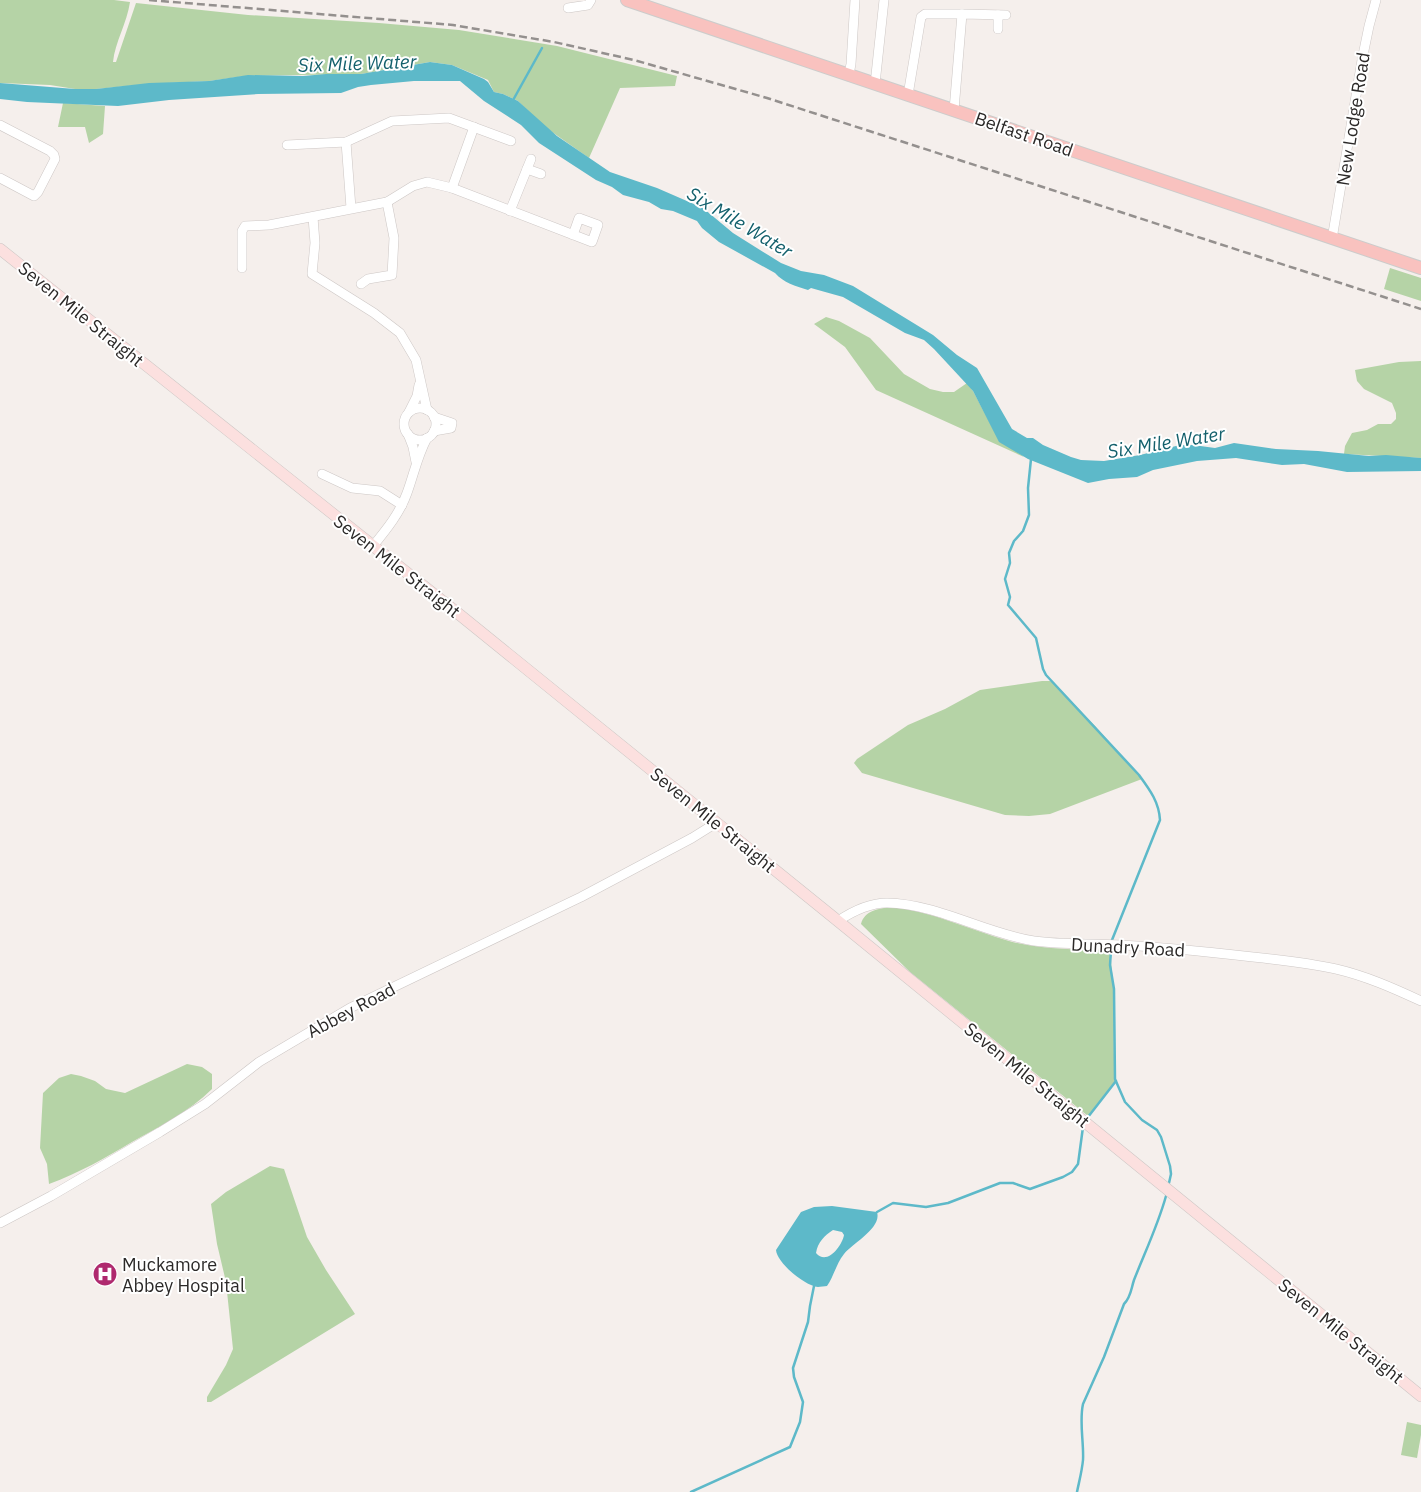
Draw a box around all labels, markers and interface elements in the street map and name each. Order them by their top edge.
water label: Six Mile Water [297,49,418,77]
street label: New Lodge Road [1331,51,1375,187]
street label: Belfast Road [972,106,1076,162]
water label: Six Mile Water [683,181,798,263]
street label: Seven Mile Straight [14,256,148,372]
water label: Six Mile Water [1105,421,1228,463]
street label: Seven Mile Straight [329,509,465,623]
street label: Seven Mile Straight [646,762,780,878]
street label: Dunadry Road [1070,933,1186,961]
street label: Abbey Road [303,977,399,1043]
street label: Seven Mile Straight [960,1017,1094,1133]
place label: Muckamore Abbey Hospital [122,1253,245,1297]
hospital icon: Muckamore Abbey Hospital [92,1261,118,1287]
street label: Seven Mile Straight [1274,1273,1408,1389]

